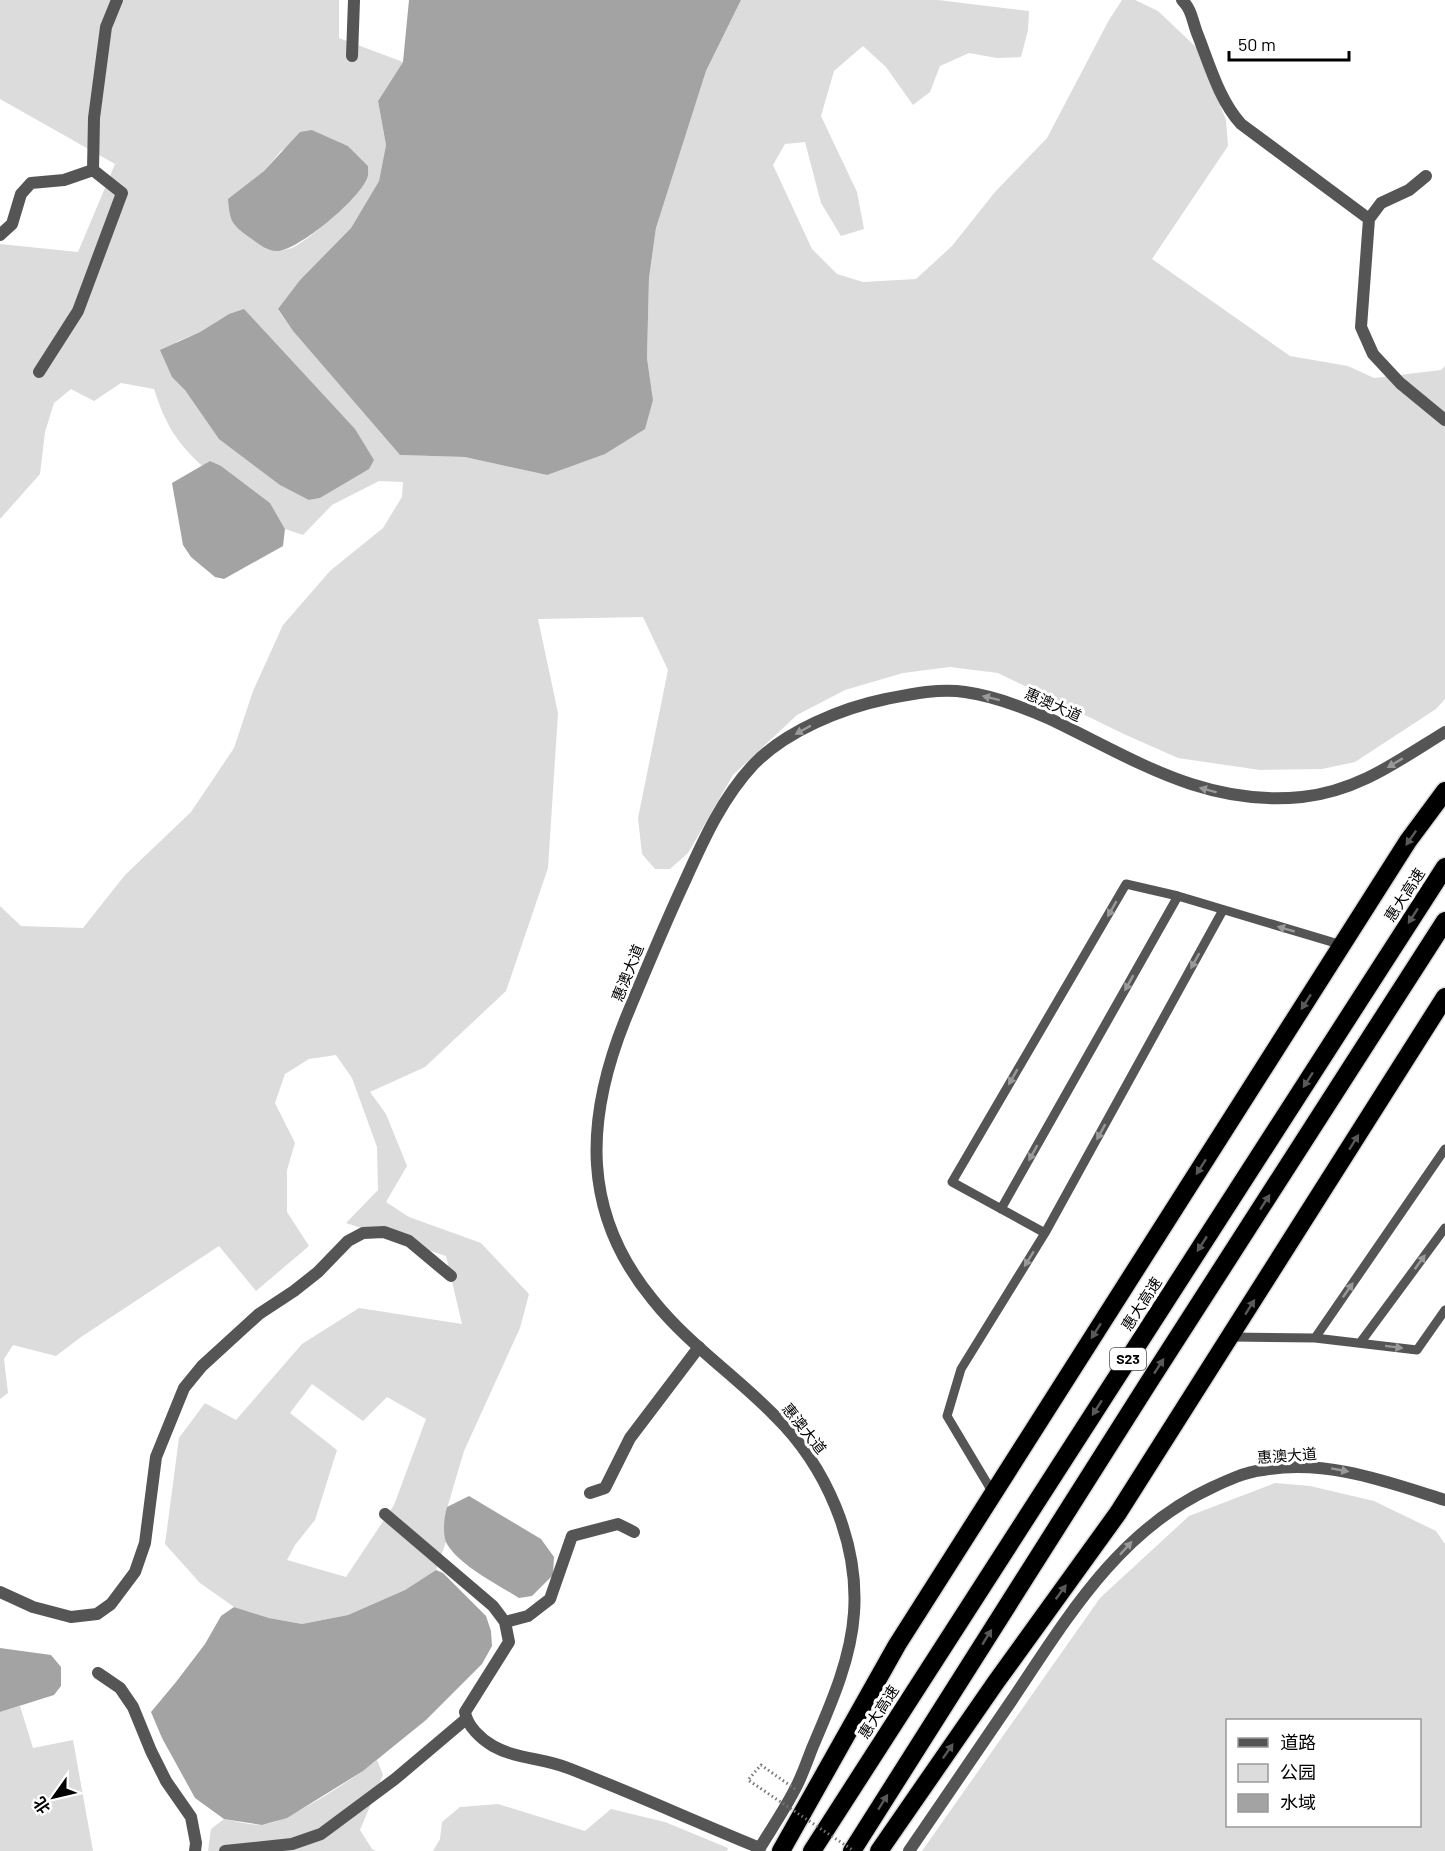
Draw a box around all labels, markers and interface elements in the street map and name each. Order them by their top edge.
scale bar [1229,24,1349,62]
text: 50 m [1238,33,1276,55]
street label: 惠澳大道 [1022,684,1084,725]
one-way arrow [981,692,1000,702]
one-way arrow [794,725,811,735]
one-way arrow [1387,757,1403,768]
one-way arrow [1199,785,1217,794]
one-way arrow [1406,830,1417,846]
street label: 惠大高速 [1380,864,1428,925]
one-way arrow [1106,901,1117,917]
one-way arrow [1408,908,1419,924]
one-way arrow [1277,924,1295,933]
street label: 惠澳大道 [607,941,647,1004]
one-way arrow [1190,953,1200,970]
one-way arrow [1123,975,1134,991]
one-way arrow [1300,994,1312,1010]
one-way arrow [1008,1069,1019,1085]
one-way arrow [1302,1072,1313,1088]
one-way arrow [1096,1124,1106,1141]
one-way arrow [1348,1134,1359,1150]
one-way arrow [1028,1145,1038,1162]
one-way arrow [1196,1159,1207,1175]
one-way arrow [1259,1194,1270,1210]
one-way arrow [1197,1236,1208,1252]
one-way arrow [1023,1251,1034,1267]
one-way arrow [1413,1254,1426,1270]
street label: 惠大高速 [1117,1273,1165,1334]
one-way arrow [1342,1282,1354,1298]
one-way arrow [1244,1299,1255,1315]
one-way arrow [1091,1323,1102,1339]
one-way arrow [1384,1342,1403,1352]
road number: S23 [1110,1348,1146,1370]
one-way arrow [1154,1358,1165,1374]
street label: 惠澳大道 [779,1399,831,1457]
one-way arrow [1091,1400,1102,1416]
street label: 惠澳大道 [1256,1444,1317,1466]
one-way arrow [1331,1466,1350,1475]
one-way arrow [1119,1540,1133,1555]
one-way arrow [1055,1585,1067,1601]
one-way arrow [982,1629,993,1645]
street label: 惠大高速 [854,1681,902,1742]
legend [1226,1719,1421,1827]
text: 道路 [1280,1731,1316,1753]
one-way arrow [942,1744,954,1760]
text: 公园 [1280,1761,1316,1783]
north arrow [24,1767,84,1827]
text: 水域 [1280,1791,1316,1813]
one-way arrow [877,1793,888,1810]
text: 北 [29,1794,54,1818]

